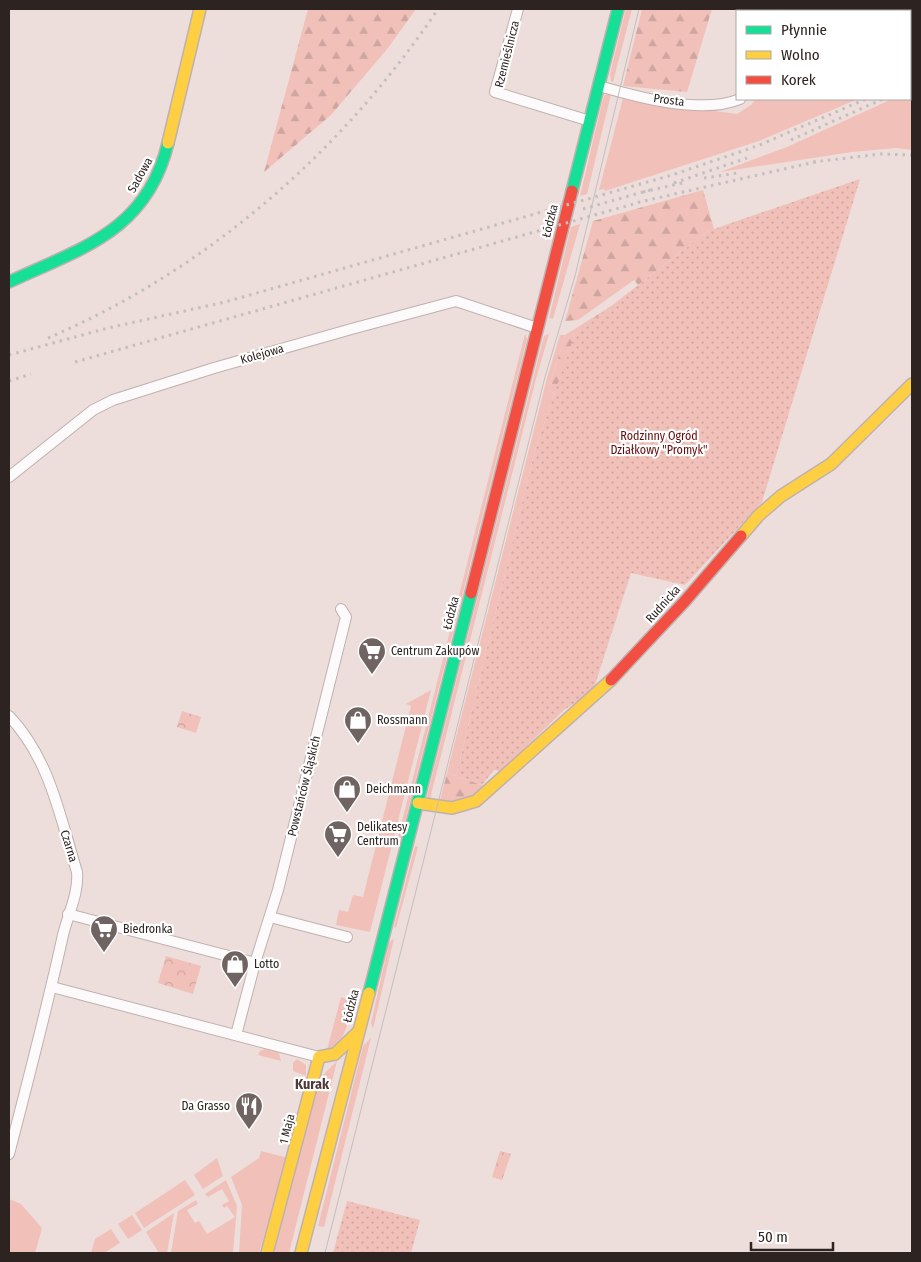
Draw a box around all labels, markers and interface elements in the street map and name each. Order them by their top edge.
legend [736,10,911,100]
street label: Rzemieślnicza [492,19,522,89]
text: Płynnie [781,21,827,39]
text: Wolno [781,46,820,64]
text: Korek [781,71,816,89]
street label: Prosta [653,91,685,109]
street label: Sadowa [125,155,155,195]
street label: Łódzka [539,203,561,239]
street label: Kolejowa [239,341,285,367]
park label: Rodzinny Ogród Działkowy "Promyk" [610,429,708,457]
street label: Rudnicka [643,582,683,625]
street label: Łódzka [440,595,462,631]
supermarket icon: Centrum Zakupów [357,636,387,675]
place label: Centrum Zakupów [391,644,479,658]
shop icon: Rossmann [343,705,373,744]
place label: Rossmann [377,713,428,727]
street label: Powstańców Śląskich [284,734,323,838]
shop icon: Deichmann [332,774,362,813]
place label: Deichmann [366,782,421,796]
supermarket icon: Delikatesy Centrum [323,819,353,858]
place label: Delikatesy Centrum [357,820,408,848]
street label: Czarna [57,828,81,864]
supermarket icon: Biedronka [89,914,119,953]
place label: Biedronka [123,922,173,936]
shop icon: Lotto [220,949,250,988]
place label: Lotto [254,957,279,971]
street label: Łódzka [340,988,362,1024]
district label: Kurak [295,1076,330,1093]
restaurant icon: Da Grasso [234,1091,264,1130]
place label: Da Grasso [182,1099,230,1113]
street label: 1 Maja [276,1112,298,1146]
scale bar [751,1220,834,1252]
text: 50 m [758,1228,788,1246]

